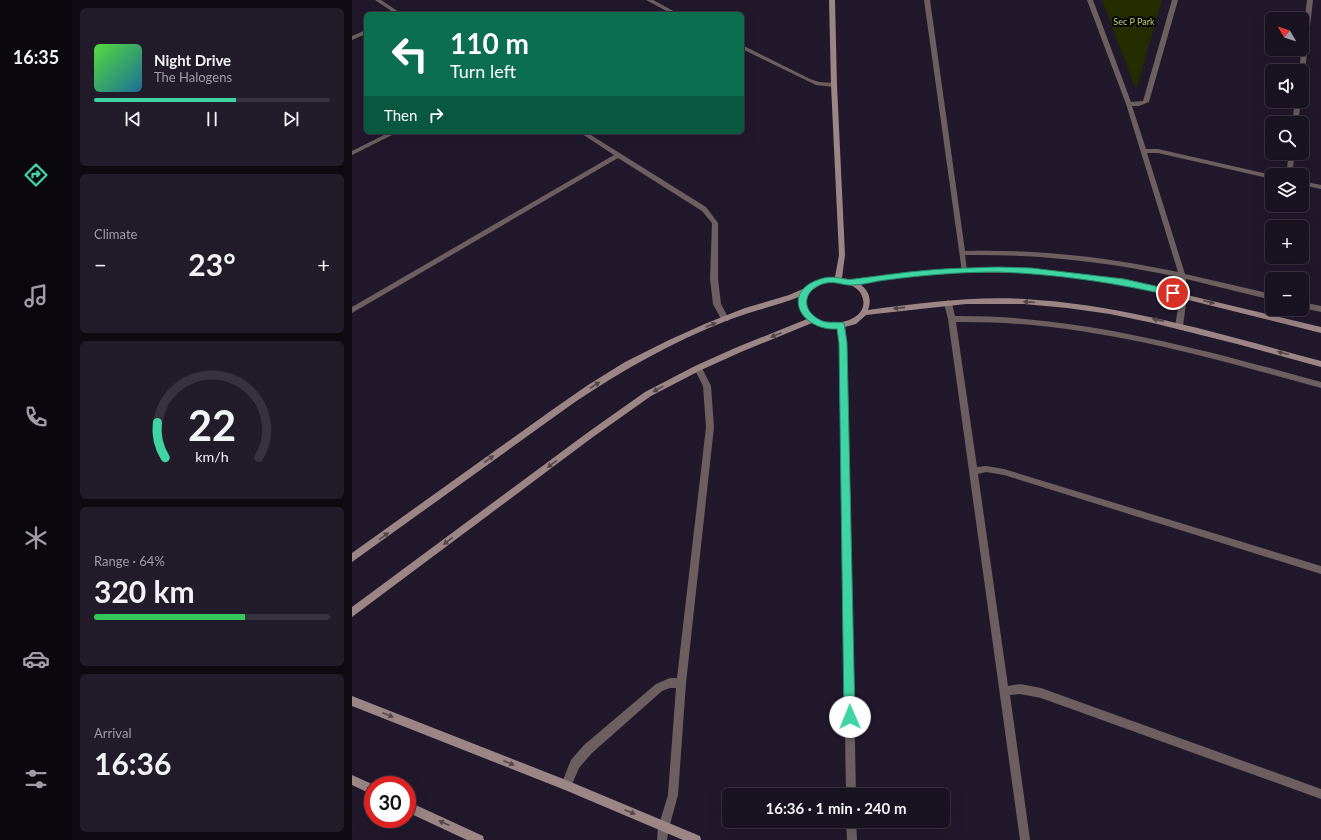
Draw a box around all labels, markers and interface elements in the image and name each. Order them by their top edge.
north arrow [1265,12,1309,56]
map controls [1265,12,1309,316]
park label: Sec P Park [1113,16,1155,27]
text: 110 m [450,26,529,60]
icon: left [384,28,436,80]
text: 16:35 [13,46,59,68]
text: Night Drive [154,51,231,69]
text: Turn left [450,60,516,82]
button: sound [1265,64,1309,108]
text: The Halogens [154,69,232,85]
icon: right [425,104,447,126]
text: Then [384,106,417,124]
icon: previous [122,108,144,130]
icon: pause [201,108,223,130]
icon: next [280,108,302,130]
button: search [1265,116,1309,160]
icon: directions [22,161,50,189]
button: layers [1265,168,1309,212]
button: + [1265,220,1309,264]
text: Climate [94,226,137,242]
text: 23° [188,246,236,282]
text: − [94,251,107,278]
text: + [317,251,330,278]
button: − [1265,272,1309,316]
pin [1156,276,1190,310]
icon: music [22,282,50,310]
icon: arrive [1162,282,1184,304]
one-way arrow [1023,299,1035,306]
one-way arrow [1203,300,1215,306]
one-way arrow [893,305,905,311]
one-way arrow [1151,317,1163,323]
one-way arrow [705,322,716,328]
one-way arrow [770,332,782,338]
one-way arrow [1277,350,1290,356]
one-way arrow [590,381,601,389]
one-way arrow [653,386,664,392]
text: 22 [188,400,236,450]
icon: phone [22,403,50,431]
text: km/h [195,448,229,465]
one-way arrow [484,455,494,463]
one-way arrow [547,459,557,467]
icon: climate [22,524,50,552]
one-way arrow [378,531,389,540]
one-way arrow [442,537,453,546]
text: Range · 64% [94,553,165,569]
text: 320 km [94,573,195,609]
icon: car [22,645,50,673]
position arrow [829,696,871,738]
one-way arrow [383,712,394,718]
text: Arrival [94,725,131,741]
text: 16:36 [94,745,171,781]
one-way arrow [504,760,515,766]
icon: filters [22,765,50,793]
speed limit sign: 30 [364,776,416,828]
text: 16:36 · 1 min · 240 m [766,799,906,817]
one-way arrow [624,809,636,815]
one-way arrow [438,820,449,826]

